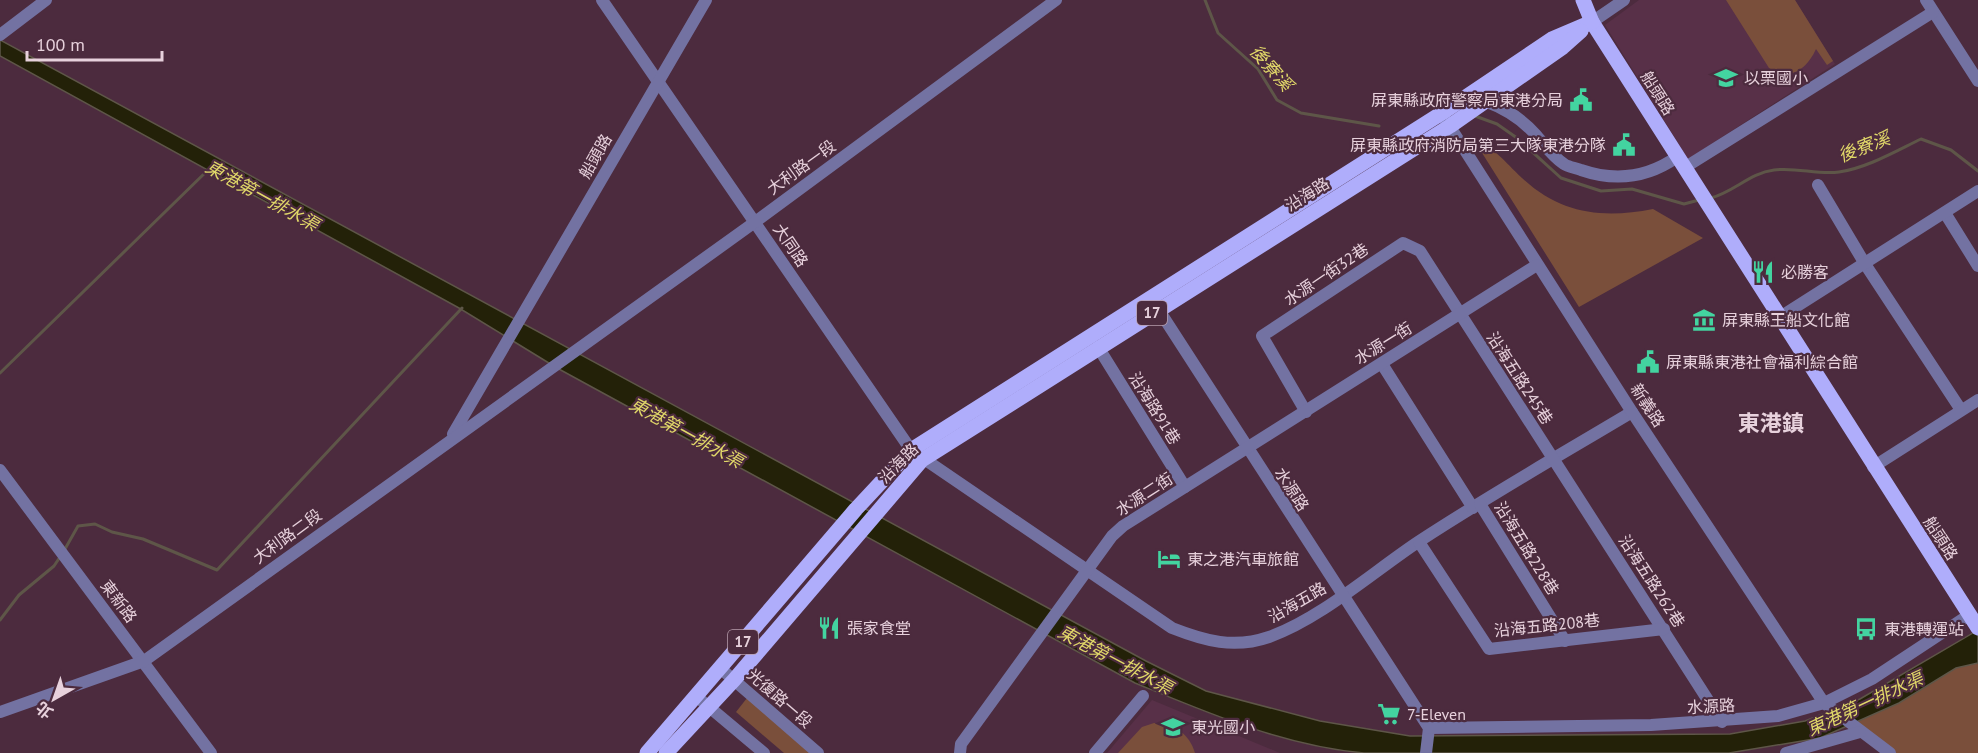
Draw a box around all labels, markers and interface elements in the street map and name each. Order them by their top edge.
scale bar [27,24,162,62]
text: 100 m [36,33,85,56]
water label: 後寮溪 [1245,40,1300,98]
school or university icon: 以栗國小 [1713,65,1739,91]
street label: 船頭路 [1637,67,1679,119]
place label: 以栗國小 [1744,68,1808,88]
public building icon: 屏東縣政府警察局東港分局 [1568,87,1594,113]
place label: 屏東縣政府警察局東港分局 [1371,90,1563,110]
water label: 後寮溪 [1834,125,1896,167]
street label: 船頭路 [574,130,616,182]
public building icon: 屏東縣政府消防局第三大隊東港分隊 [1611,132,1637,158]
street label: 大利路一段 [763,135,839,199]
place label: 屏東縣政府消防局第三大隊東港分隊 [1350,135,1606,155]
water label: 東港第一排水渠 [202,155,326,238]
street label: 沿海路 [1281,173,1333,215]
street label: 大同路 [769,220,813,270]
street label: 水源一街32巷 [1280,238,1372,310]
restaurant icon: 必勝客 [1750,259,1776,285]
place label: 必勝客 [1781,262,1829,282]
road number: 17 [1137,301,1167,325]
museum icon: 屏東縣王船文化館 [1691,307,1717,333]
place label: 屏東縣王船文化館 [1722,310,1850,330]
street label: 水源一街 [1351,318,1415,368]
street label: 沿海五路245巷 [1483,328,1557,428]
public building icon: 屏東縣東港社會福利綜合館 [1635,349,1661,375]
place label: 屏東縣東港社會福利綜合館 [1666,352,1858,372]
street label: 沿海路91巷 [1125,368,1185,448]
street label: 新義路 [1627,379,1669,431]
water label: 東港第一排水渠 [626,392,750,475]
district label: 東港鎮 [1738,409,1804,437]
street label: 沿海路 [874,439,922,487]
street label: 水源路 [1271,463,1313,515]
street label: 水源二街 [1112,468,1176,520]
street label: 沿海五路228巷 [1490,498,1564,598]
street label: 大利路二段 [249,504,325,568]
street label: 船頭路 [1920,512,1962,564]
street label: 沿海五路262巷 [1615,531,1689,631]
hotel icon: 東之港汽車旅館 [1156,546,1182,572]
place label: 東之港汽車旅館 [1187,549,1299,569]
street label: 東新路 [97,576,141,626]
street label: 沿海五路 [1264,577,1330,627]
street label: 沿海五路208巷 [1493,610,1601,640]
restaurant icon: 張家食堂 [816,615,842,641]
bus stop icon: 東港轉運站 [1853,616,1879,642]
place label: 張家食堂 [847,618,911,638]
place label: 東港轉運站 [1884,619,1964,639]
water label: 東港第一排水渠 [1054,620,1179,701]
road number: 17 [728,630,758,654]
street label: 光復路一段 [743,664,817,732]
water label: 東港第一排水渠 [1803,665,1929,741]
north arrow [24,669,84,729]
street label: 水源路 [1687,695,1735,717]
text: 北 [32,698,57,723]
supermarket icon: 7-Eleven [1376,701,1402,727]
place label: 7-Eleven [1407,704,1466,724]
school or university icon: 東光國小 [1160,714,1186,740]
place label: 東光國小 [1191,717,1255,737]

